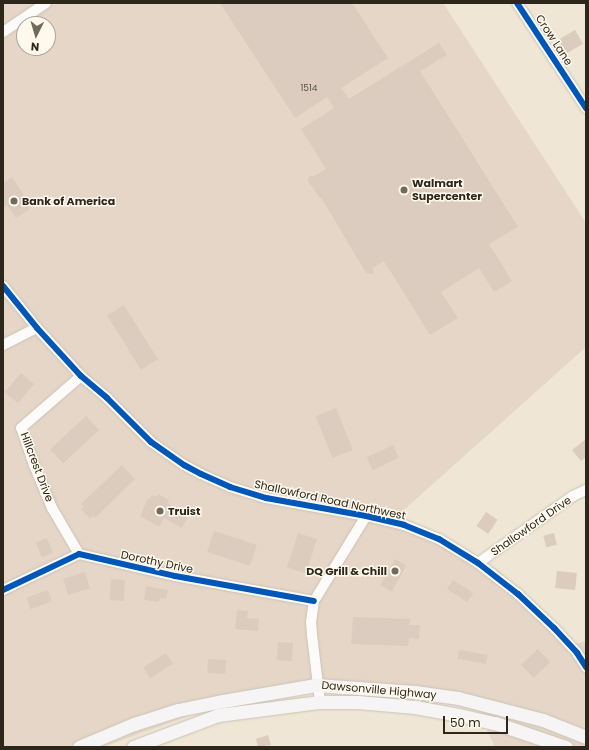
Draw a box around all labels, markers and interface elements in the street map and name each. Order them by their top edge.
street label: Crow Lane [533,12,575,68]
north arrow [16,16,56,56]
text: N [30,39,40,55]
house number: 1514 [300,83,318,93]
place label: Walmart Supercenter [412,177,482,203]
marker: Walmart Supercenter [399,185,409,195]
place label: Bank of America [22,194,115,208]
marker: Bank of America [9,196,19,206]
street label: Hillcrest Drive [18,430,56,504]
street label: Shallowford Road Northwest [253,477,407,523]
street label: Shallowford Drive [488,493,574,559]
place label: Truist [168,504,200,518]
marker: Truist [155,506,165,516]
street label: Dorothy Drive [120,548,194,576]
place label: DQ Grill & Chill [306,564,387,578]
marker: DQ Grill & Chill [390,566,400,576]
street label: Dawsonville Highway [321,678,437,702]
scale bar [445,708,510,734]
text: 50 m [450,714,481,731]

